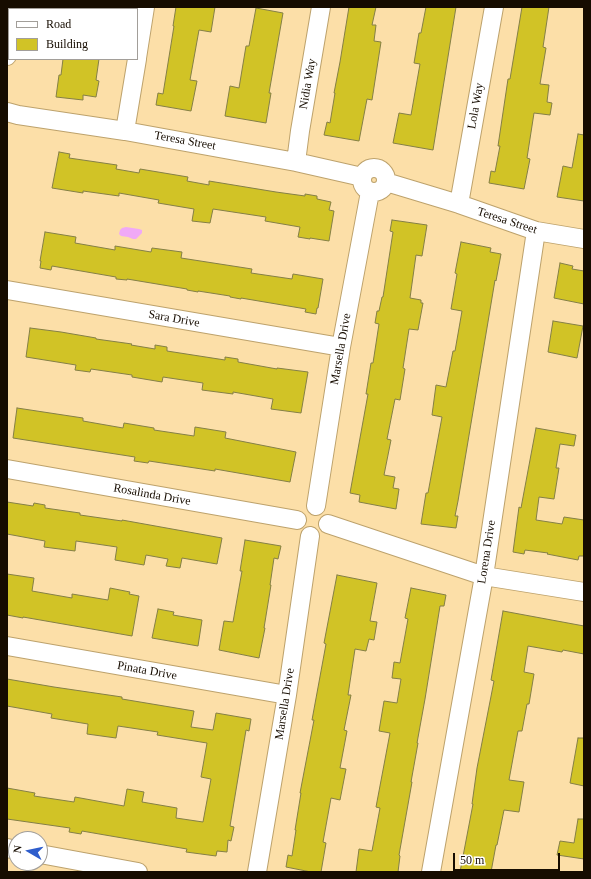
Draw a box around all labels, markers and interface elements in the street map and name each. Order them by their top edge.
legend [8,8,138,60]
text: Road [46,17,71,31]
text: Building [46,37,88,51]
street label: Nidia Way [296,57,320,111]
street label: Lola Way [465,82,487,130]
street label: Teresa Street [153,129,217,153]
street label: Teresa Street [475,205,539,237]
street label: Sara Drive [147,307,201,331]
street label: Marsella Drive [328,312,354,386]
street label: Rosalinda Drive [112,481,192,509]
street label: Lorena Drive [475,519,499,585]
street label: Pinata Drive [116,659,178,683]
street label: Marsella Drive [272,667,298,741]
north arrow [8,831,48,871]
text: N [11,844,24,854]
scale bar [455,845,562,871]
text: 50 m [460,853,484,867]

